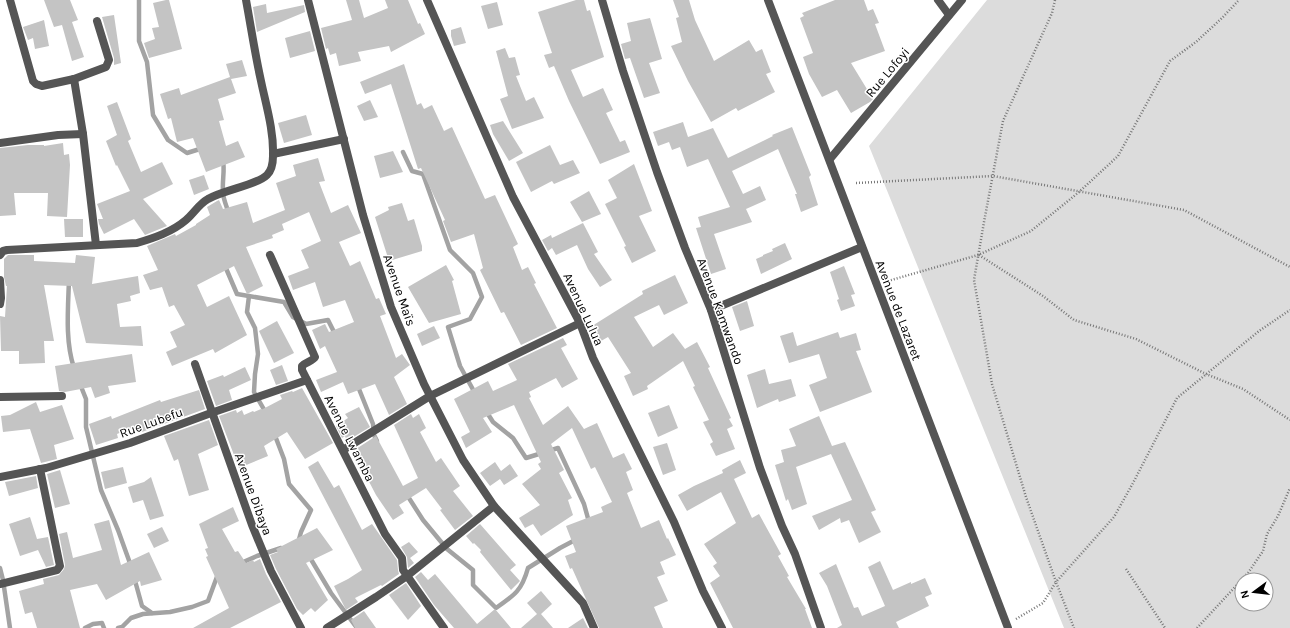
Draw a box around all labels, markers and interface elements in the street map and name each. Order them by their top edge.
street label: Rue Lofoyi [862,44,912,100]
street label: Avenue Maïs [380,252,419,328]
street label: Avenue Kamwando [694,256,747,367]
street label: Avenue de Lazaret [873,258,925,363]
street label: Avenue Lulua [560,270,607,348]
street label: Avenue Lwamba [321,392,378,484]
street label: Rue Lubefu [117,404,185,441]
street label: Avenue Dibaya [232,451,275,537]
north arrow [1234,572,1274,612]
text: N [1238,589,1252,600]

